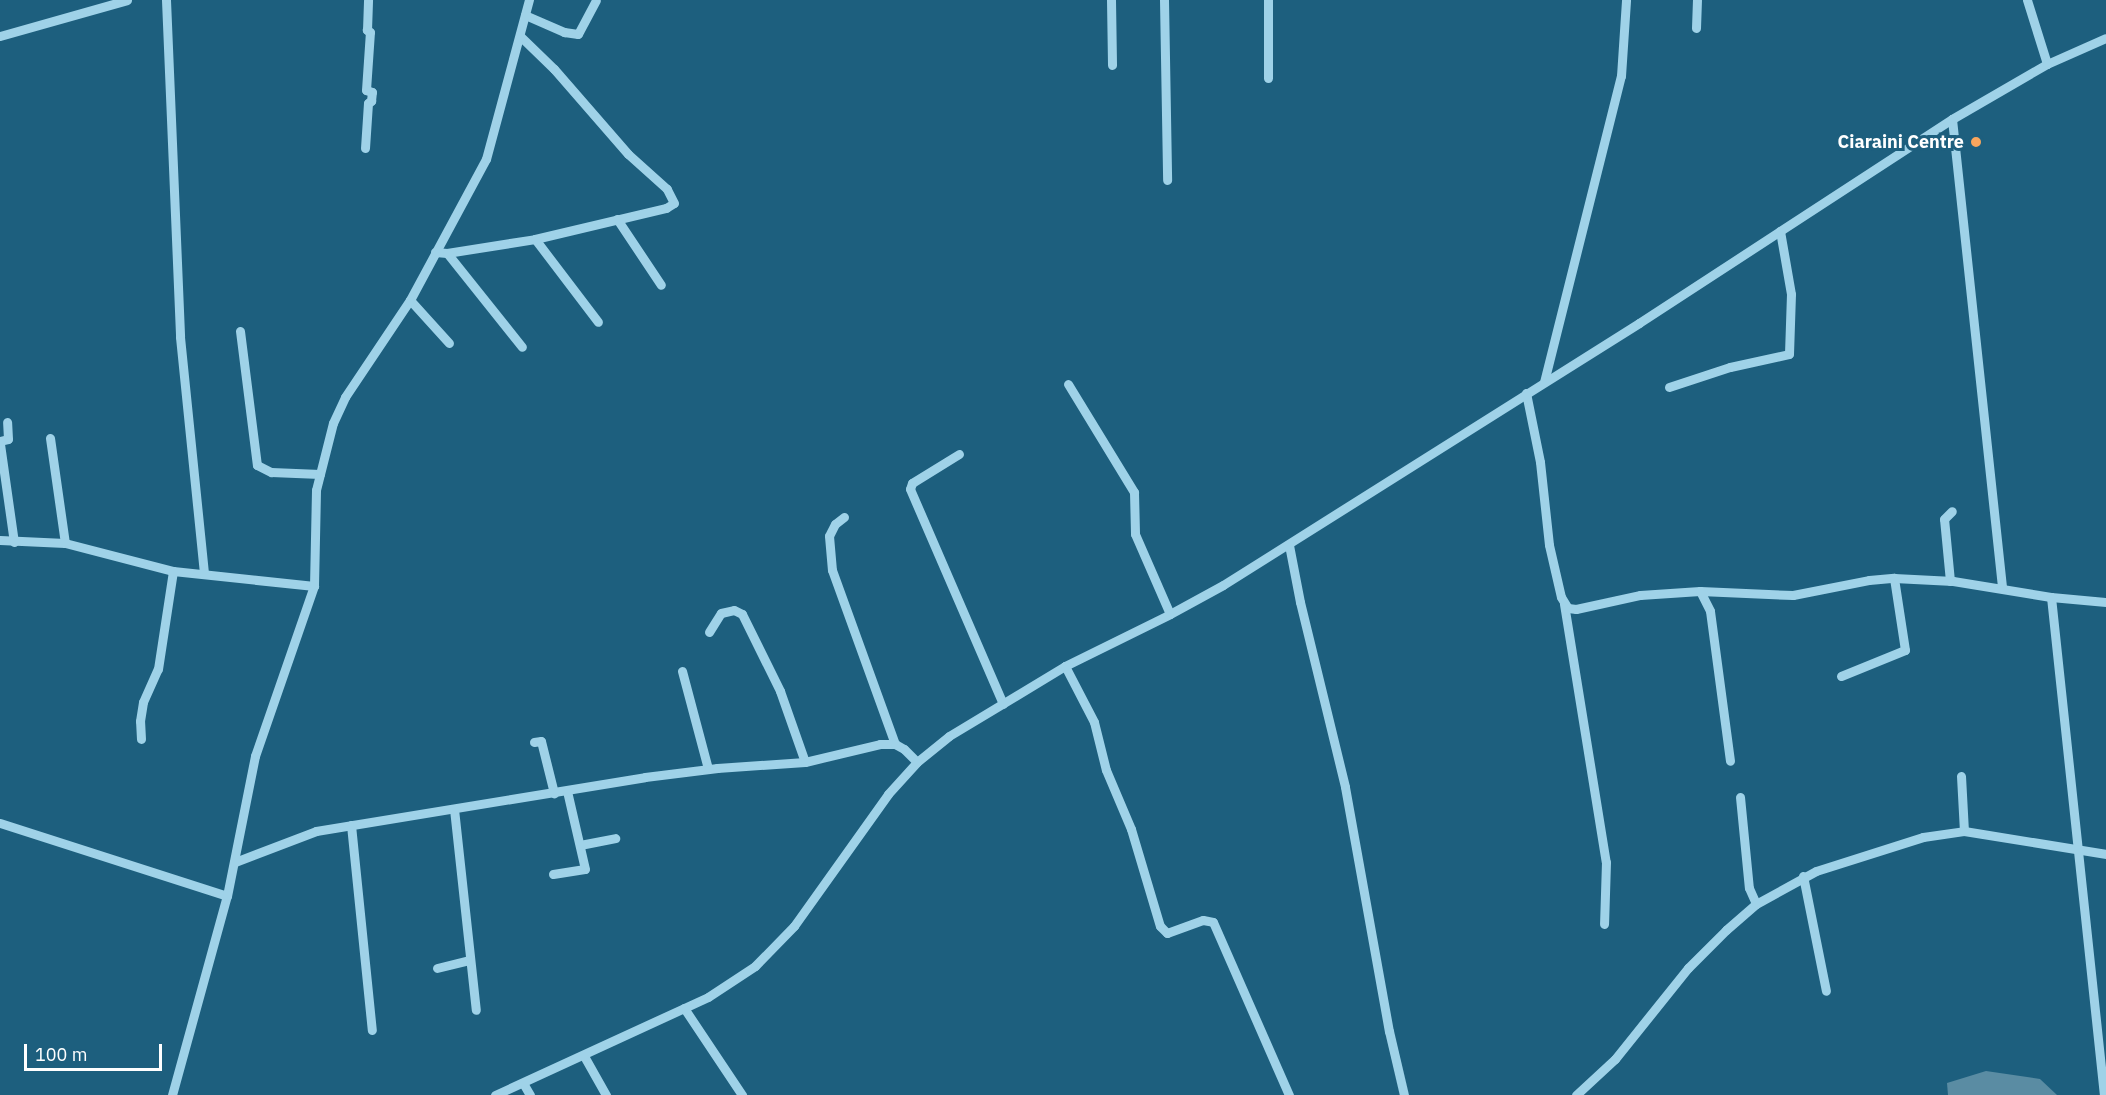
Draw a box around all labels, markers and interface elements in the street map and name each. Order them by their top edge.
place label: Ciaraini Centre [1838,131,1964,153]
marker: Ciaraini Centre [1969,135,1983,149]
scale bar [27,1032,165,1070]
text: 100 m [35,1043,87,1066]

